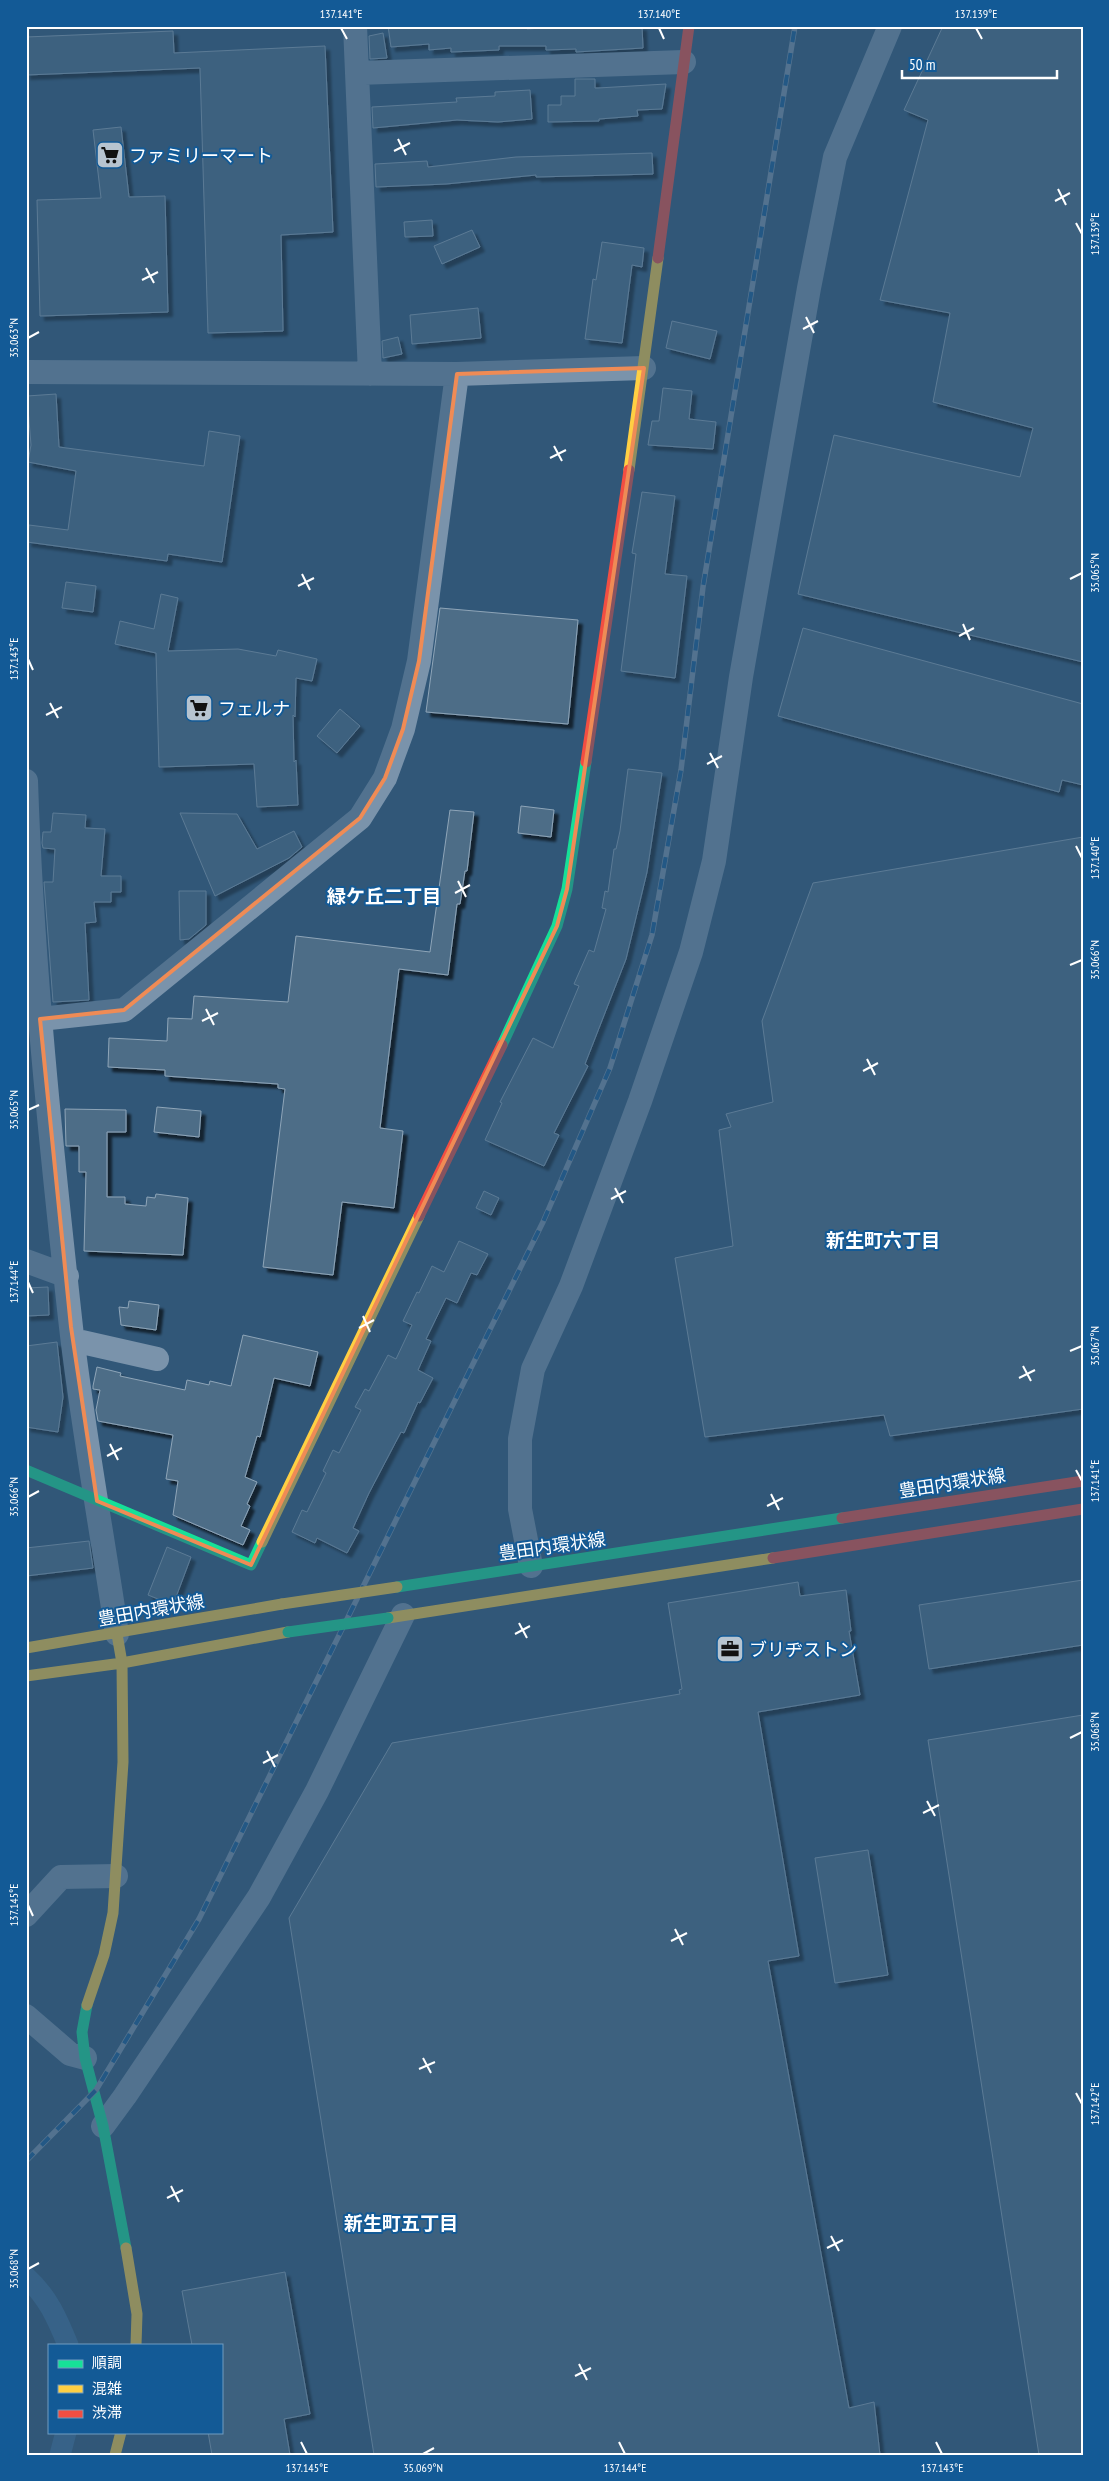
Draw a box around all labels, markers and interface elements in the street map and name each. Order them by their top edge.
text: 137.141°E [320,6,362,21]
text: 137.140°E [638,6,680,21]
text: 137.139°E [955,6,997,21]
scale bar [902,48,1056,80]
text: 50 m [909,55,935,74]
supermarket icon: ファミリーマート [95,140,125,170]
place label: ファミリーマート [129,144,273,167]
text: 137.139°E [1087,213,1102,255]
text: 35.063°N [6,318,21,358]
text: 35.065°N [1087,553,1102,593]
text: 137.143°E [6,638,21,680]
supermarket icon: フェルナ [184,693,214,723]
place label: フェルナ [218,697,290,720]
text: 137.140°E [1087,837,1102,879]
district label: 緑ケ丘二丁目 [327,884,441,908]
text: 35.066°N [1087,940,1102,980]
text: 35.065°N [6,1090,21,1130]
district label: 新生町六丁目 [826,1228,940,1252]
text: 137.144°E [6,1261,21,1303]
text: 35.067°N [1087,1326,1102,1366]
text: 137.141°E [1087,1460,1102,1502]
street label: 豊田内環状線 [897,1463,1007,1503]
text: 35.066°N [6,1477,21,1517]
street label: 豊田内環状線 [497,1527,607,1565]
street label: 豊田内環状線 [96,1589,206,1631]
office icon: ブリヂストン [715,1634,745,1664]
place label: ブリヂストン [749,1638,857,1661]
text: 35.068°N [1087,1712,1102,1752]
text: 137.145°E [6,1884,21,1926]
text: 137.142°E [1087,2083,1102,2125]
district label: 新生町五丁目 [344,2211,458,2235]
text: 35.068°N [6,2249,21,2289]
legend [48,2344,222,2434]
text: 順調 [92,2353,122,2372]
text: 混雑 [92,2379,122,2398]
text: 渋滞 [92,2403,122,2422]
text: 137.145°E [286,2460,328,2475]
text: 35.069°N [403,2460,443,2475]
text: 137.144°E [604,2460,646,2475]
text: 137.143°E [921,2460,963,2475]

